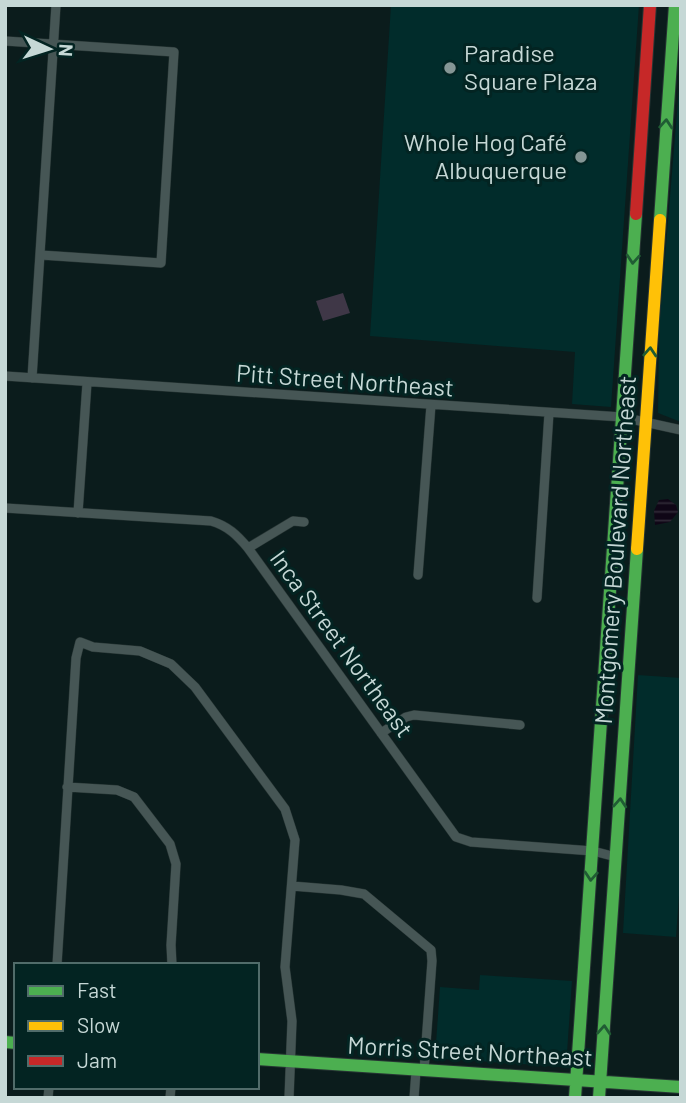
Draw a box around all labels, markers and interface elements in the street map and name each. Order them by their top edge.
north arrow [14,14,84,84]
place label: Paradise Square Plaza [464,38,598,95]
text: N [55,43,78,57]
marker: Paradise Square Plaza [442,60,458,76]
one-way arrow [658,118,673,129]
place label: Whole Hog Café Albuquerque [404,127,567,184]
marker: Whole Hog Café Albuquerque [573,149,589,165]
one-way arrow [626,253,641,264]
one-way arrow [642,347,657,358]
street label: Pitt Street Northeast [235,357,455,402]
street label: Montgomery Boulevard Northeast [588,375,641,725]
street label: Inca Street Northeast [265,544,420,742]
one-way arrow [612,797,627,808]
one-way arrow [584,871,599,882]
legend [14,963,259,1089]
text: Fast [77,977,117,1002]
text: Slow [77,1012,120,1037]
one-way arrow [596,1024,611,1035]
street label: Morris Street Northeast [347,1030,593,1071]
text: Jam [77,1047,117,1072]

